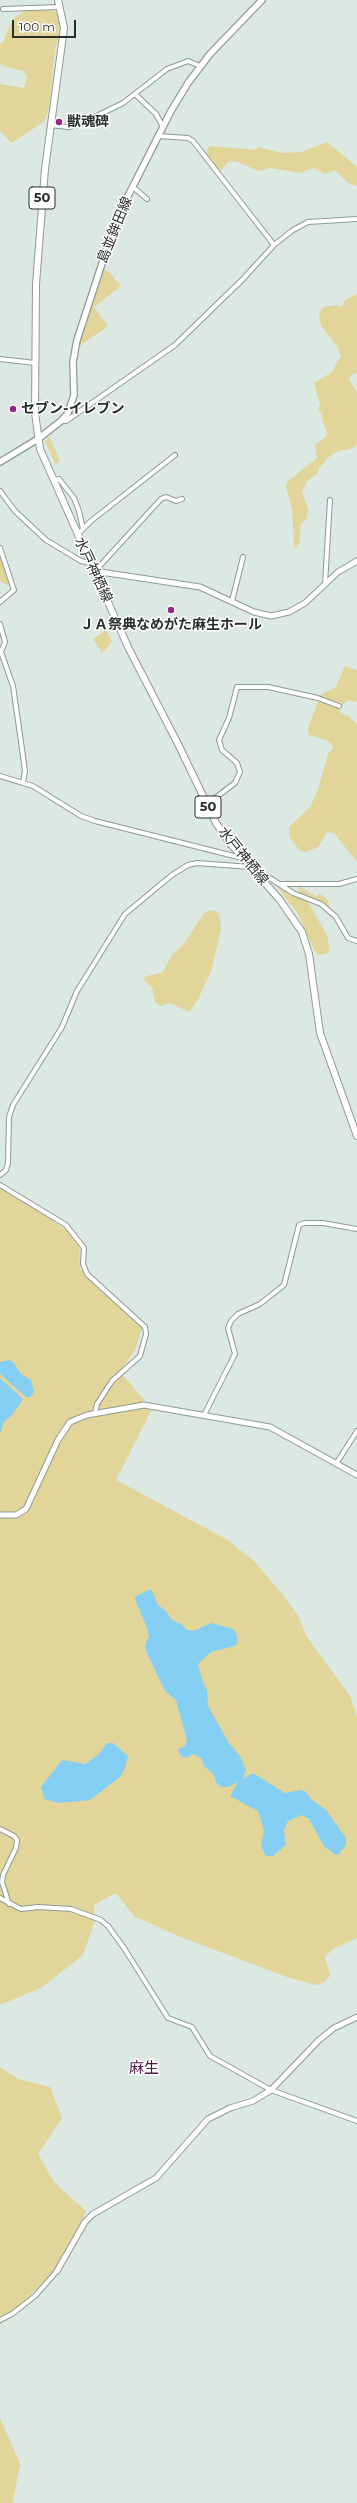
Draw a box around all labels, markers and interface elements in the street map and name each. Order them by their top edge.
scale bar [14,12,78,38]
text: 100 m [19,19,55,34]
place label: 獣魂碑 [67,114,109,130]
marker: 獣魂碑 [54,117,64,127]
road number: 50 [29,187,55,209]
street label: 島並鉾田線 [94,194,136,266]
place label: セブン-イレブン [21,401,124,417]
marker: セブン-イレブン [8,404,18,414]
street label: 水戸神栖線 [71,535,115,605]
marker: ＪＡ祭典なめがた麻生ホール [166,605,176,615]
place label: ＪＡ祭典なめがた麻生ホール [80,617,262,633]
road number: 50 [195,796,221,818]
street label: 水戸神栖線 [214,824,272,888]
district label: 麻生 [129,2060,159,2078]

